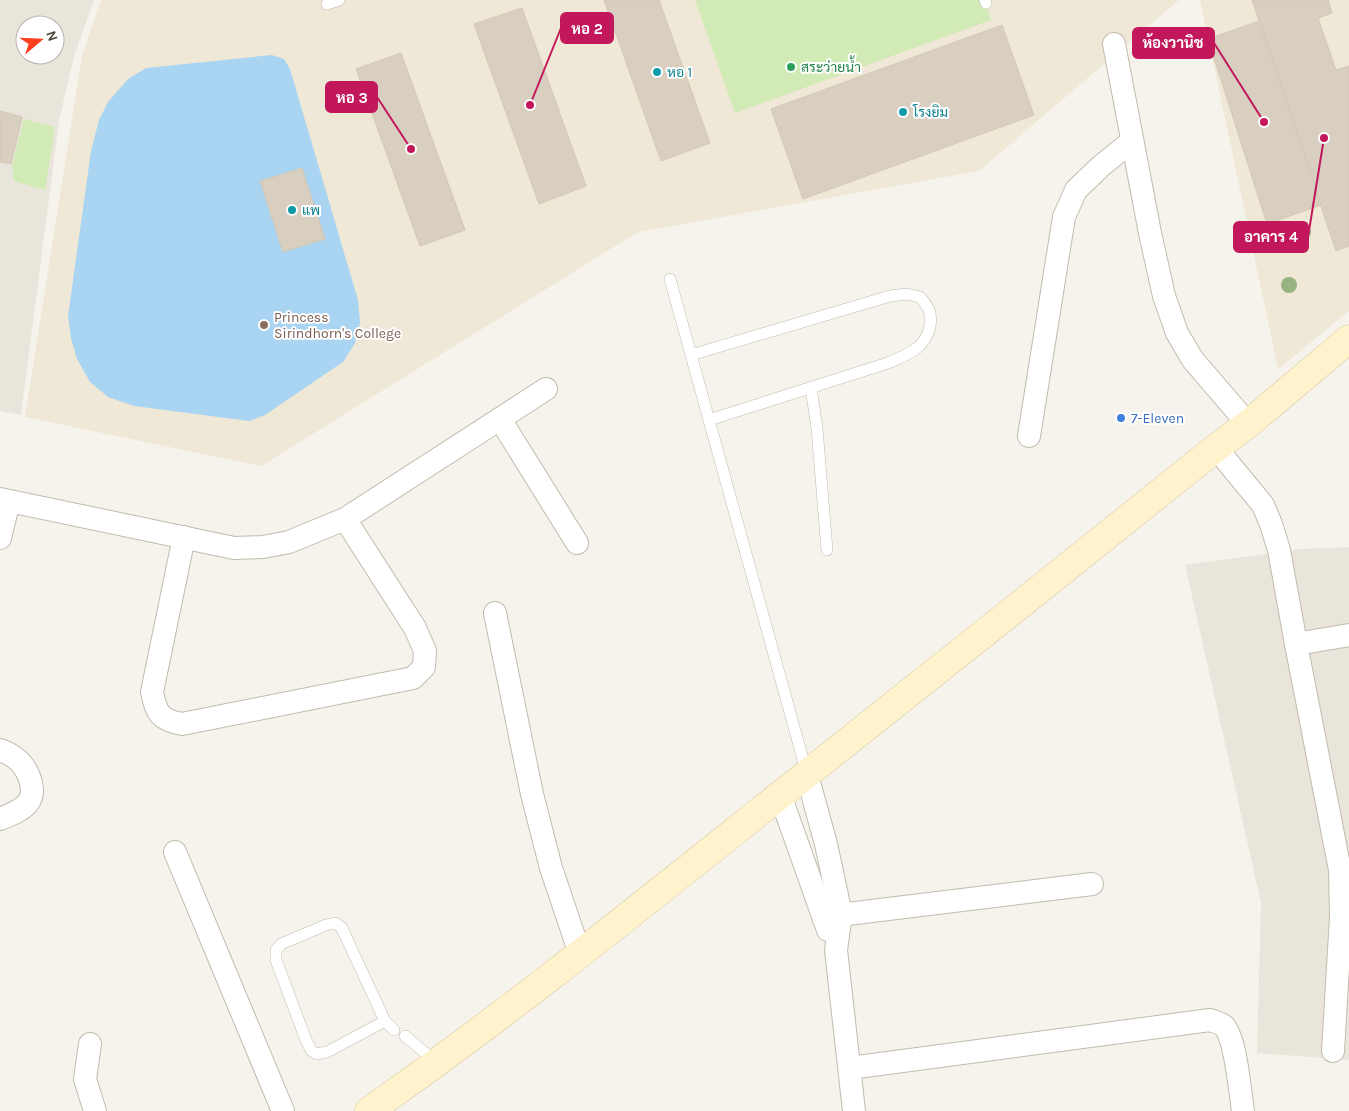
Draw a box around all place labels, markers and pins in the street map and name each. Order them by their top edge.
callout: หอ 2 [561,13,613,43]
callout: ห้องวานิช [1133,28,1214,58]
place label: สระว่ายน้ำ [801,55,861,76]
marker: สระว่ายน้ำ [785,61,797,73]
place label: หอ 1 [667,64,692,81]
marker: หอ 1 [651,66,663,78]
callout: หอ 3 [326,82,377,112]
place label: โรงยิม [912,104,948,121]
marker: โรงยิม [897,106,909,118]
place label: แพ [302,202,320,219]
marker: แพ [286,204,298,216]
callout: อาคาร 4 [1234,222,1308,252]
place label: Princess Sirindhorn's College [274,309,401,342]
marker: Princess Sirindhorn's College [258,319,270,331]
place label: 7-Eleven [1131,410,1184,427]
marker: 7-Eleven [1115,412,1127,424]

